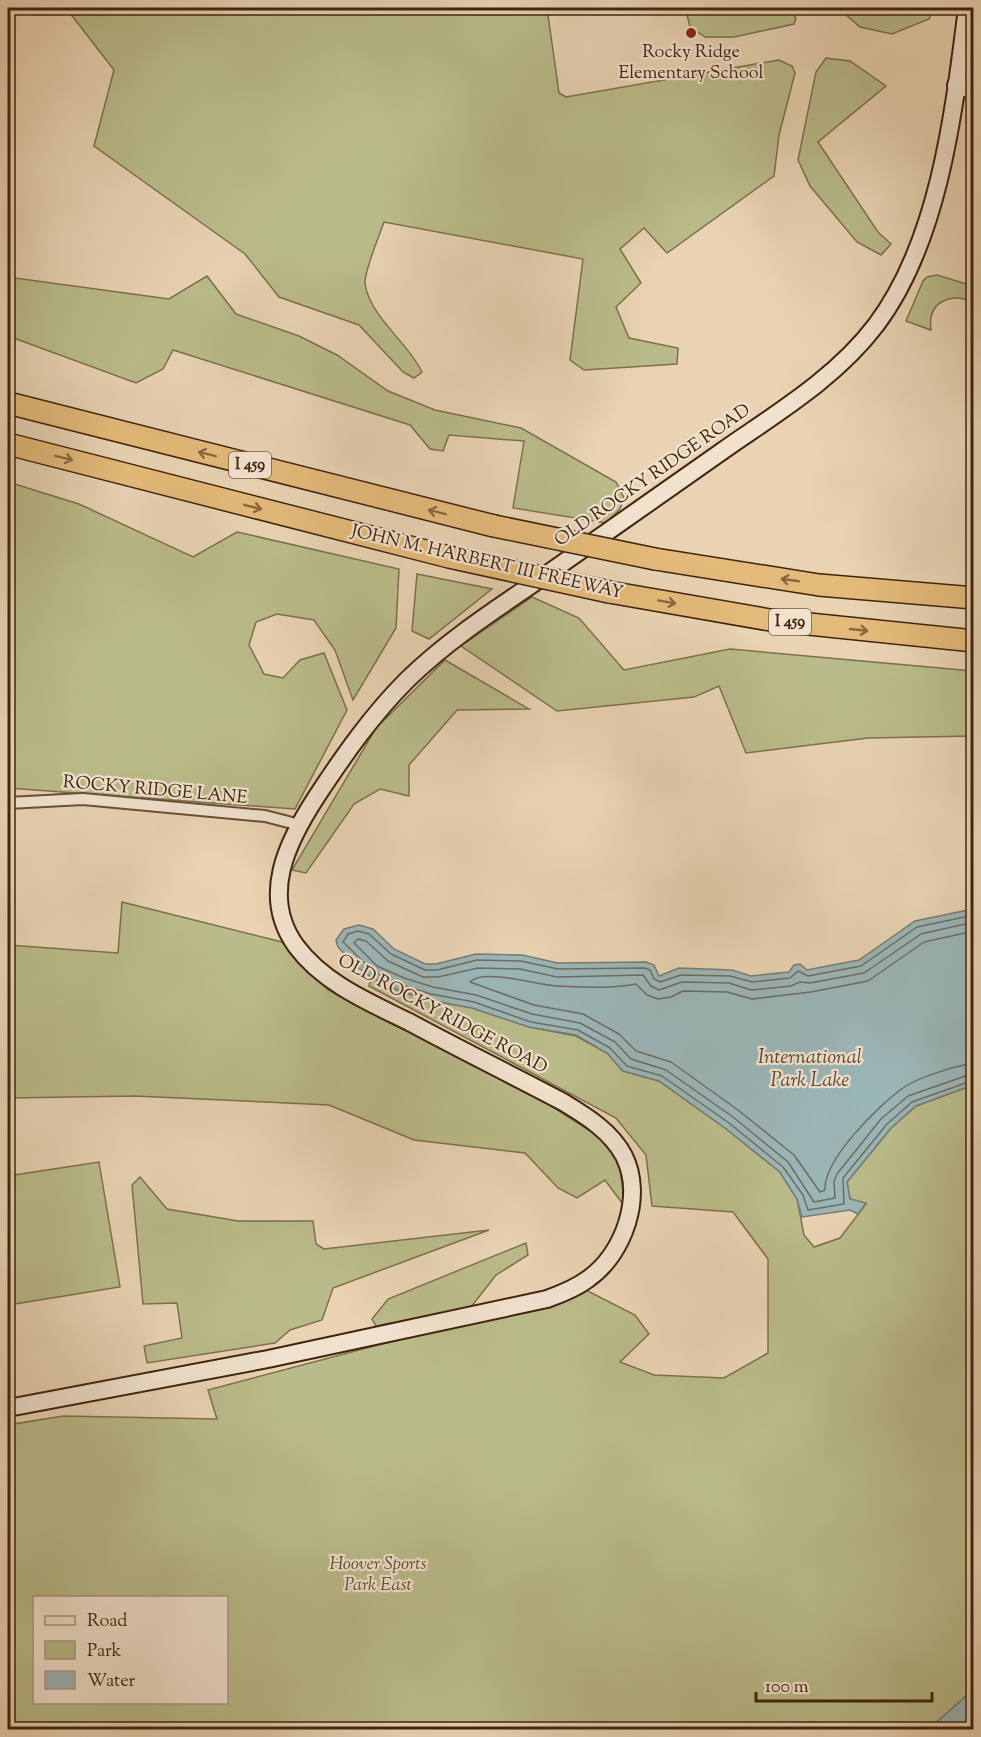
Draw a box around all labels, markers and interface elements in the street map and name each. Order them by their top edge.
marker: Rocky Ridge Elementary School [684,26,698,40]
place label: Rocky Ridge Elementary School [618,40,764,87]
street label: OLD ROCKY RIDGE ROAD [550,398,756,554]
one-way arrow [198,447,217,459]
road number: I 459 [229,452,271,478]
one-way arrow [54,453,73,465]
one-way arrow [243,501,262,513]
one-way arrow [428,505,447,517]
street label: JOHN M. HARBERT III FREEWAY [348,519,626,607]
one-way arrow [781,575,800,586]
one-way arrow [656,597,676,608]
road number: I 459 [769,609,811,635]
one-way arrow [849,624,869,635]
street label: ROCKY RIDGE LANE [62,770,248,812]
street label: OLD ROCKY RIDGE ROAD [333,949,551,1081]
water label: International Park Lake [758,1044,862,1096]
park label: Hoover Sports Park East [329,1552,427,1599]
legend [33,1596,228,1704]
text: Road [87,1609,127,1635]
text: Park [87,1639,122,1665]
scale bar [756,1665,932,1703]
text: Water [87,1669,136,1695]
text: 100 m [765,1675,809,1701]

